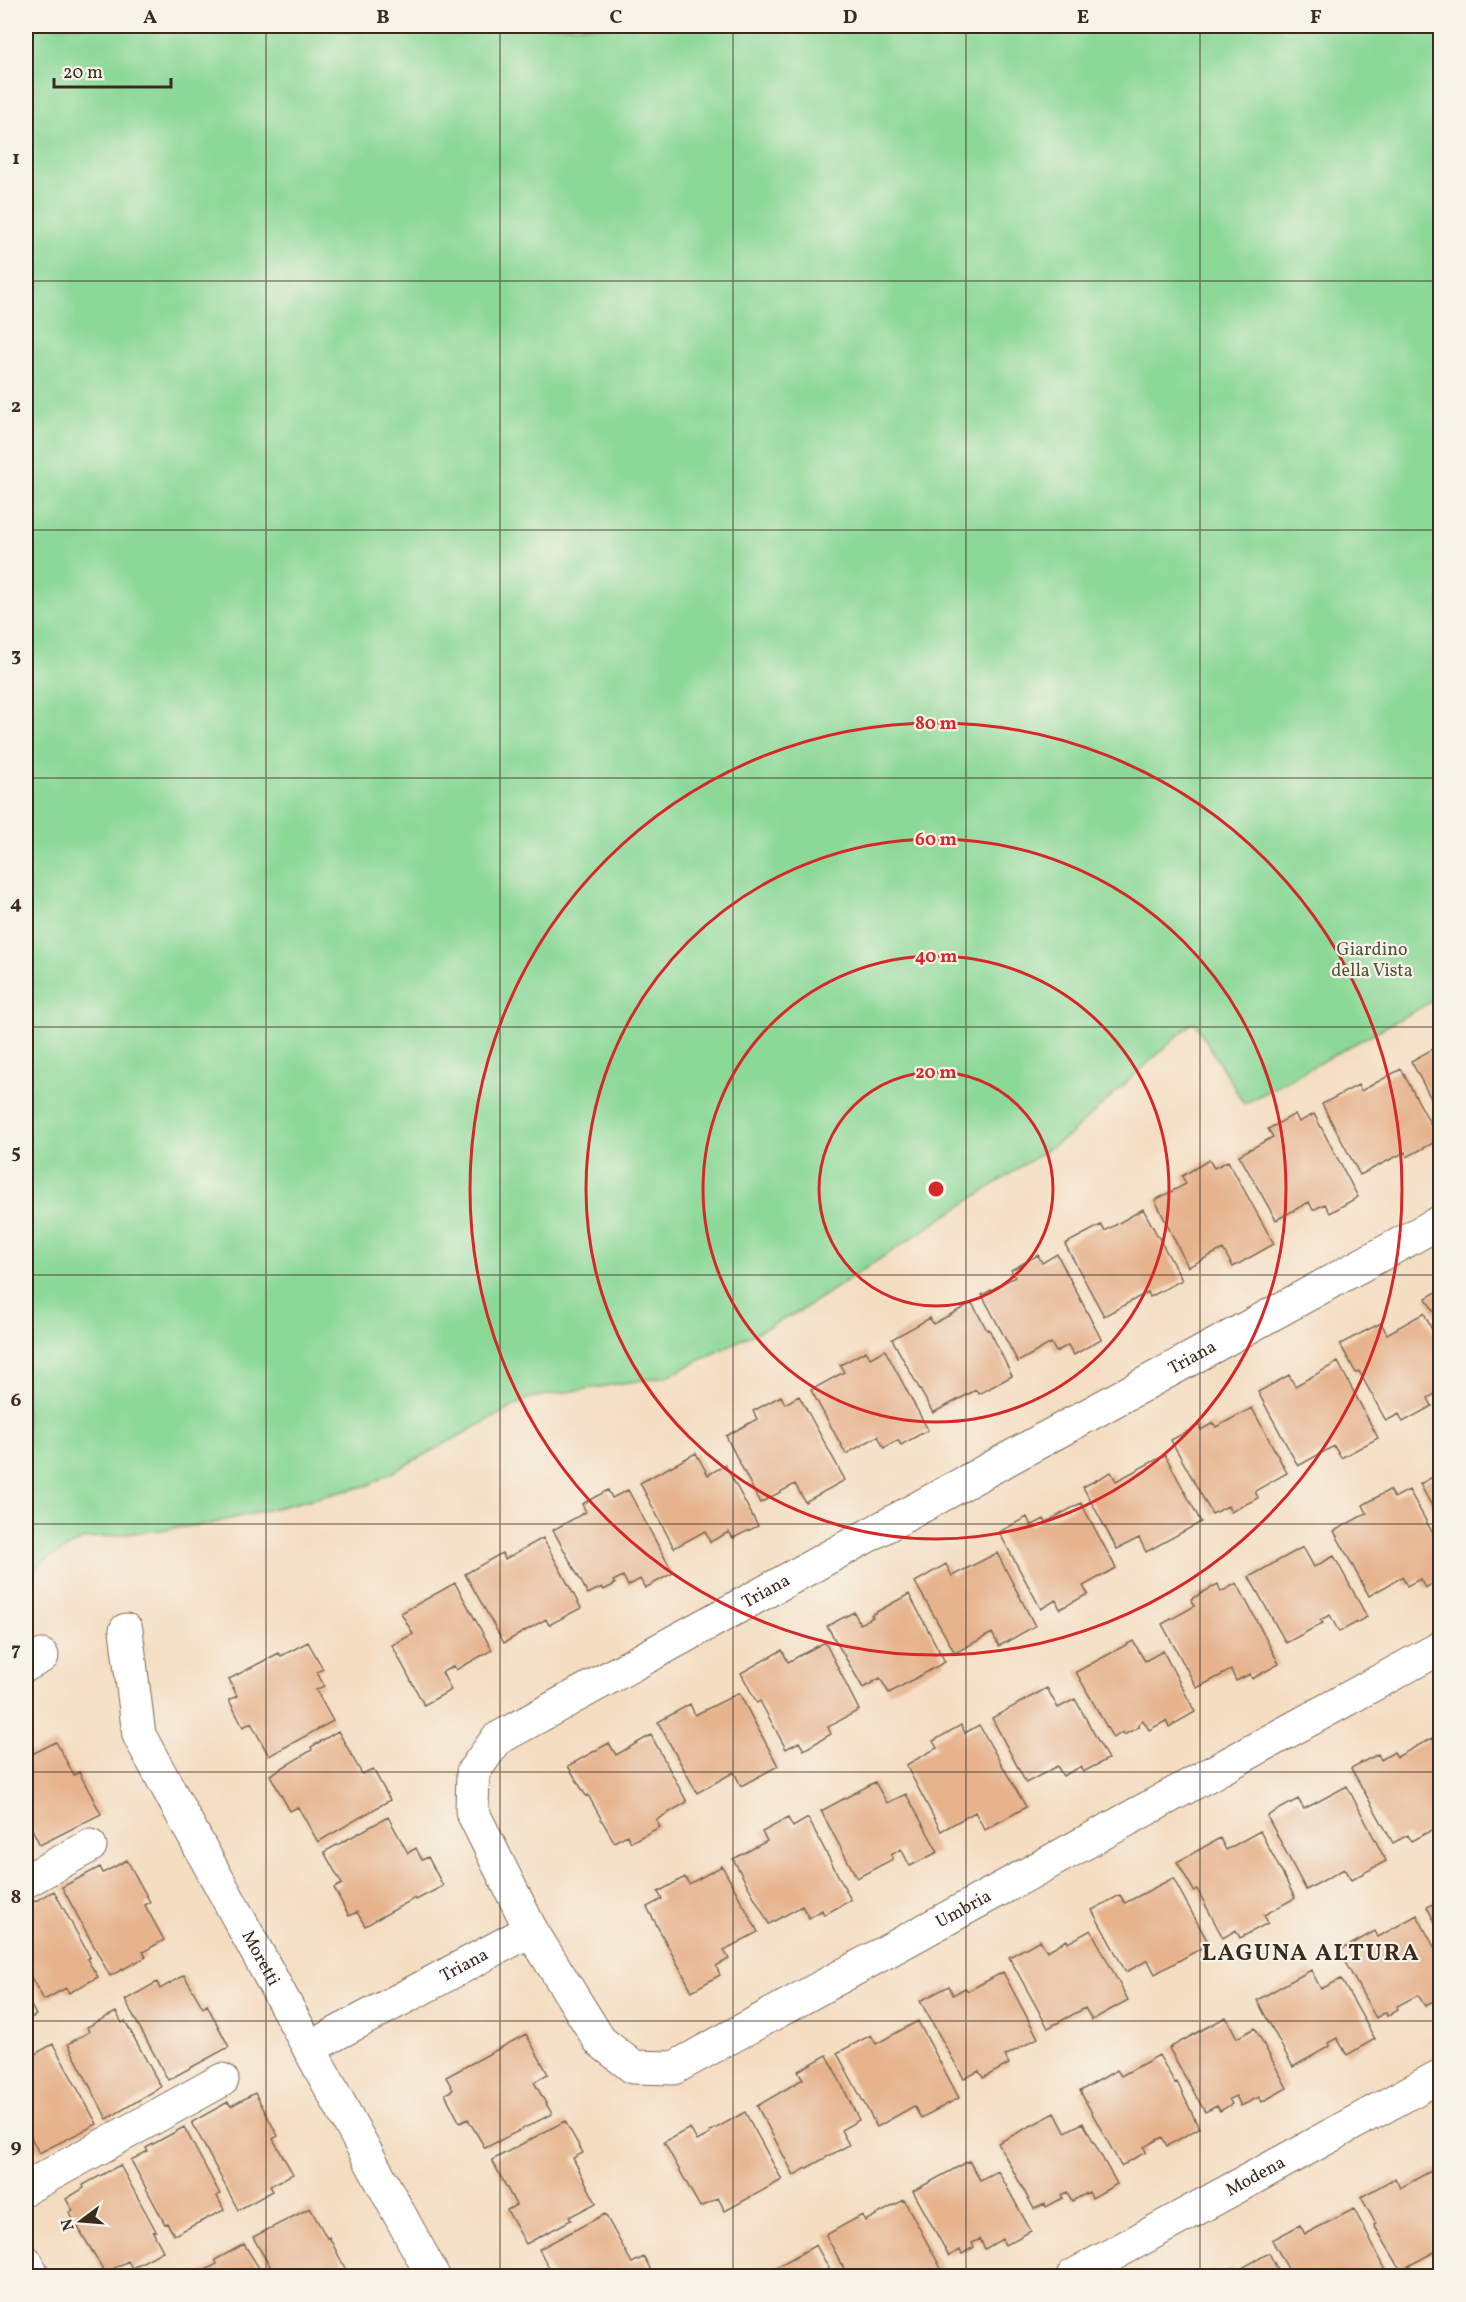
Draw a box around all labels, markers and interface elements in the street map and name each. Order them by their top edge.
text: A [143,4,157,32]
text: B [376,4,390,32]
text: C [610,4,623,32]
text: D [843,4,857,32]
text: E [1077,4,1089,32]
text: F [1310,4,1322,32]
scale bar [54,51,171,89]
text: 20 m [63,61,103,86]
text: 1 [12,145,20,173]
text: 2 [11,393,21,421]
text: 3 [11,642,21,670]
text: 80 m [915,712,957,737]
text: 60 m [915,828,957,853]
text: 4 [10,890,22,918]
park label: Giardino della Vista [1331,938,1413,984]
text: 40 m [915,945,957,970]
text: 20 m [915,1061,957,1086]
text: 5 [11,1139,21,1167]
centre of rings [926,1179,946,1199]
street label: Triana [1164,1334,1221,1381]
text: 6 [11,1387,22,1415]
street label: Triana [738,1568,795,1615]
text: 7 [11,1636,21,1664]
text: 8 [11,1884,21,1912]
street label: Umbria [931,1884,996,1935]
street label: Moretti [235,1926,286,1991]
district label: LAGUNA ALTURA [1202,1937,1420,1971]
street label: Triana [436,1942,493,1989]
text: 9 [10,2133,22,2161]
street label: Modena [1221,2150,1290,2203]
north arrow [51,2191,111,2251]
text: N [56,2216,81,2233]

